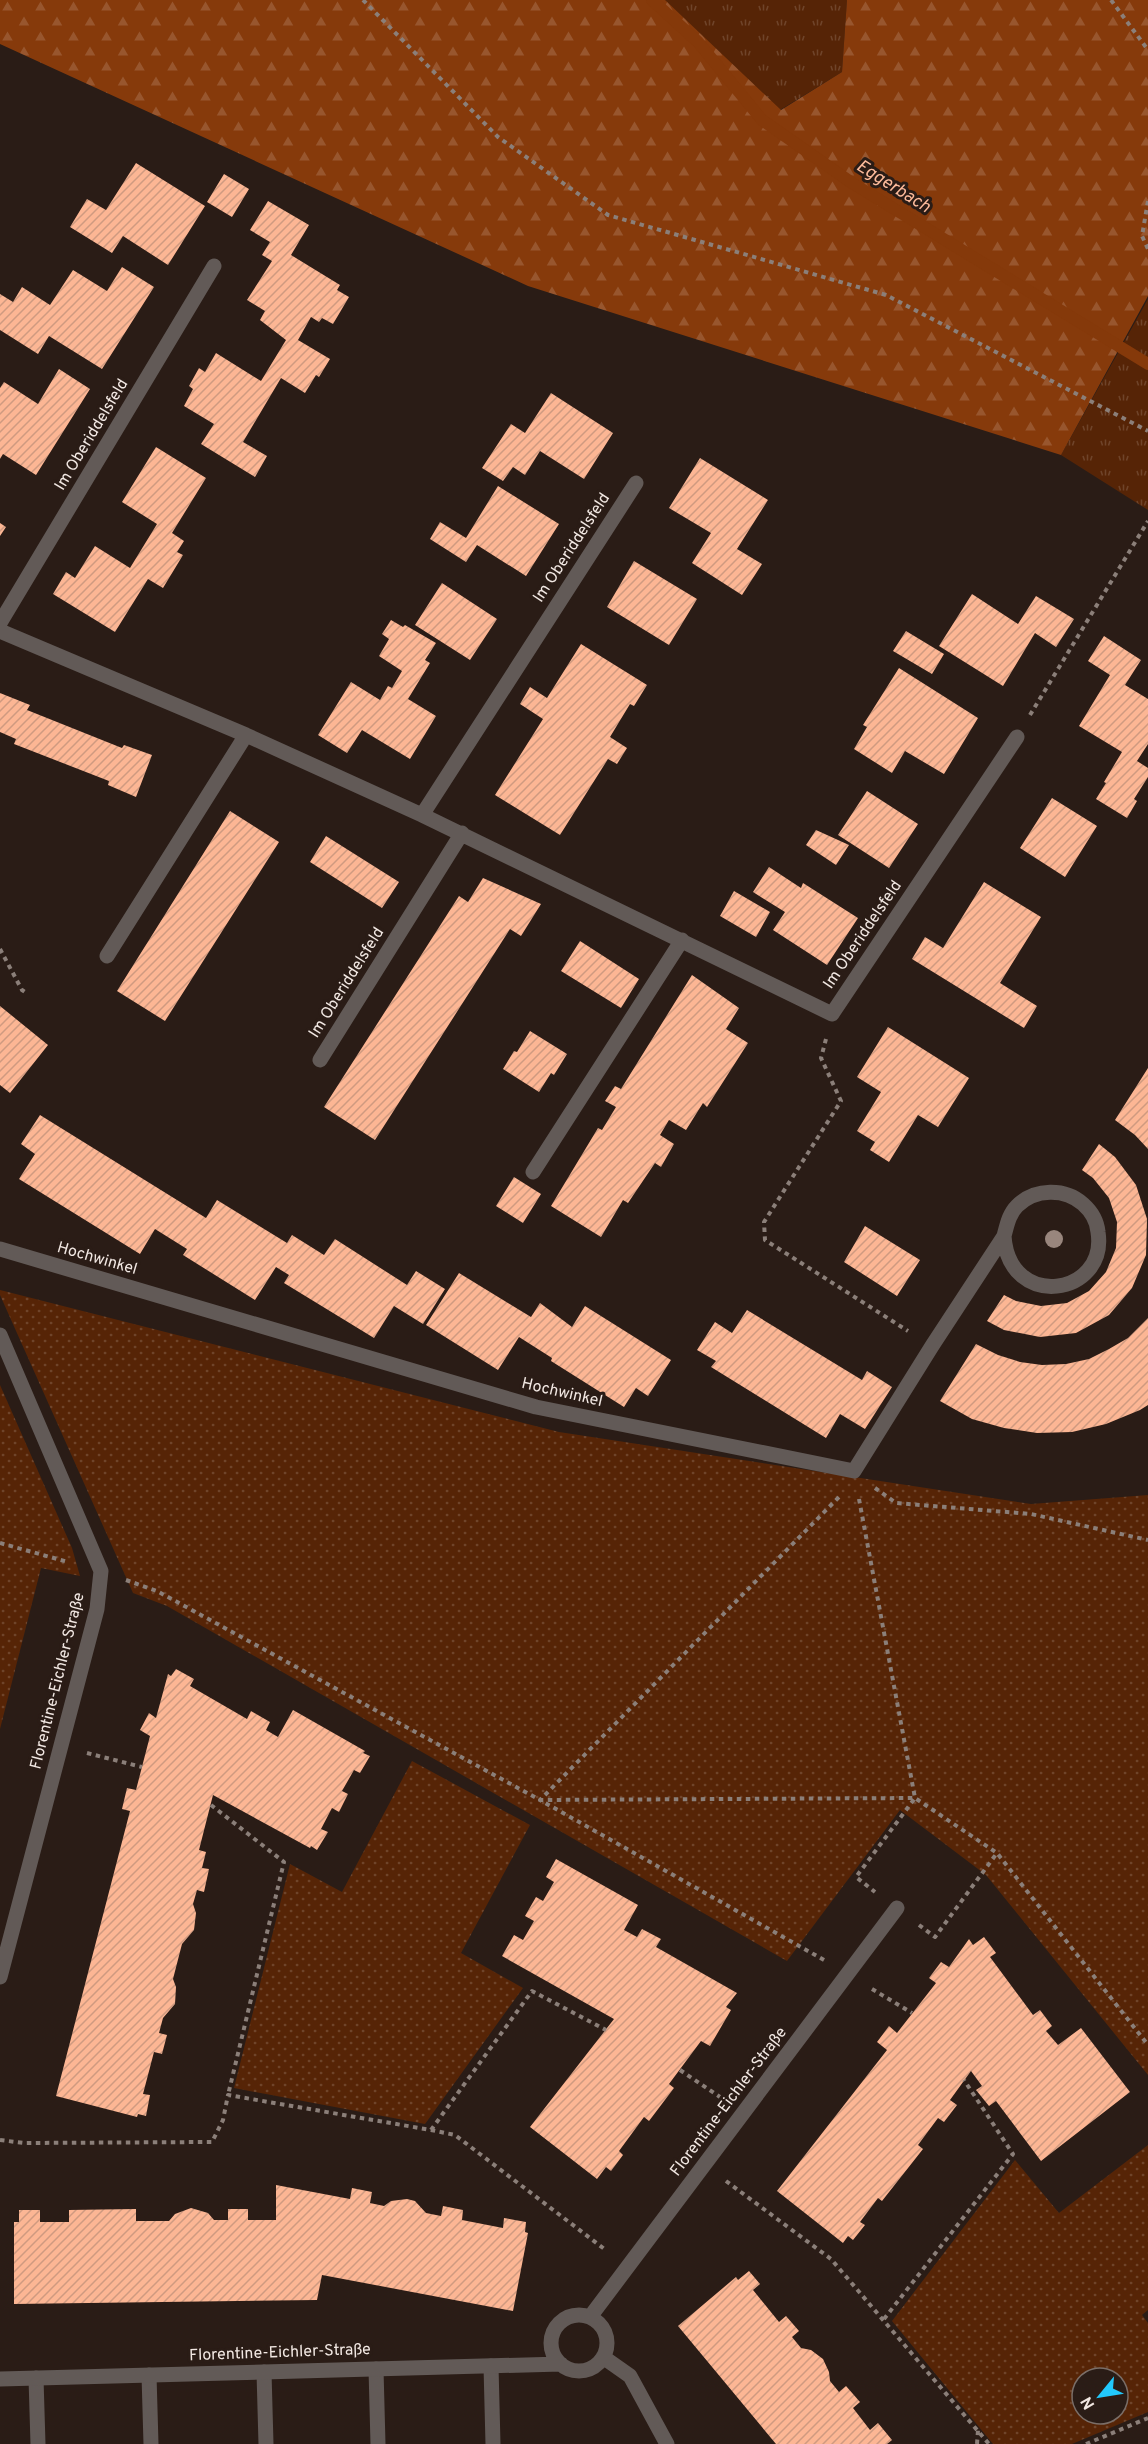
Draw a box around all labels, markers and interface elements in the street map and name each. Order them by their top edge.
water label: Eggerbach [851,155,935,219]
street label: Im Oberiddelsfeld [51,376,133,494]
street label: Im Oberiddelsfeld [529,489,615,607]
street label: Im Oberiddelsfeld [819,877,907,993]
street label: Im Oberiddelsfeld [305,924,389,1042]
street label: Hochwinkel [55,1238,139,1280]
street label: Hochwinkel [520,1374,604,1412]
street label: Florentine-Eichler-Straße [26,1590,90,1772]
street label: Florentine-Eichler-Straße [666,2023,792,2181]
street label: Florentine-Eichler-Straße [189,2340,371,2366]
north arrow [1070,2366,1130,2426]
text: N [1077,2393,1100,2412]

